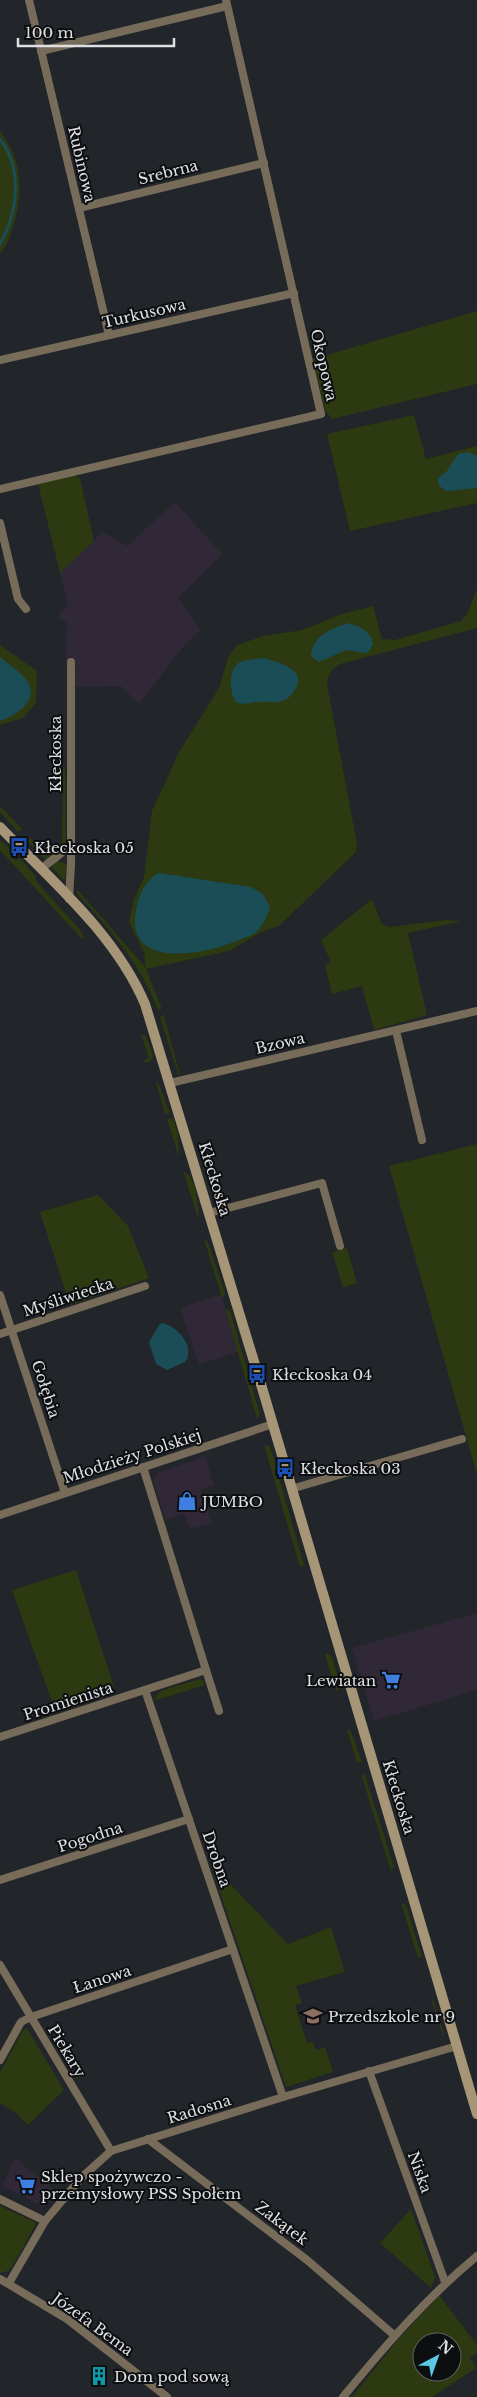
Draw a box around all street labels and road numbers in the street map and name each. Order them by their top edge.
street label: Rubinowa [64,124,100,205]
street label: Srebrna [136,155,200,189]
street label: Turkusowa [100,294,188,332]
street label: Okopowa [307,327,342,403]
street label: Kłeckoska [46,715,65,792]
street label: Bzowa [253,1028,307,1058]
street label: Kłeckoska [195,1140,235,1219]
street label: Myśliwiecka [20,1273,116,1321]
street label: Gołębia [28,1358,64,1421]
street label: Młodzieży Polskiej [61,1425,203,1487]
street label: Promienista [21,1677,116,1724]
street label: Kłeckoska [379,1758,419,1837]
street label: Pogodna [55,1817,126,1856]
street label: Drobna [198,1828,236,1890]
street label: Łanowa [71,1960,134,1997]
street label: Piekary [44,2021,90,2081]
street label: Radosna [165,2090,234,2128]
street label: Niska [404,2149,436,2196]
street label: Zakątek [252,2197,313,2249]
street label: Józefa Bema [47,2287,138,2360]

